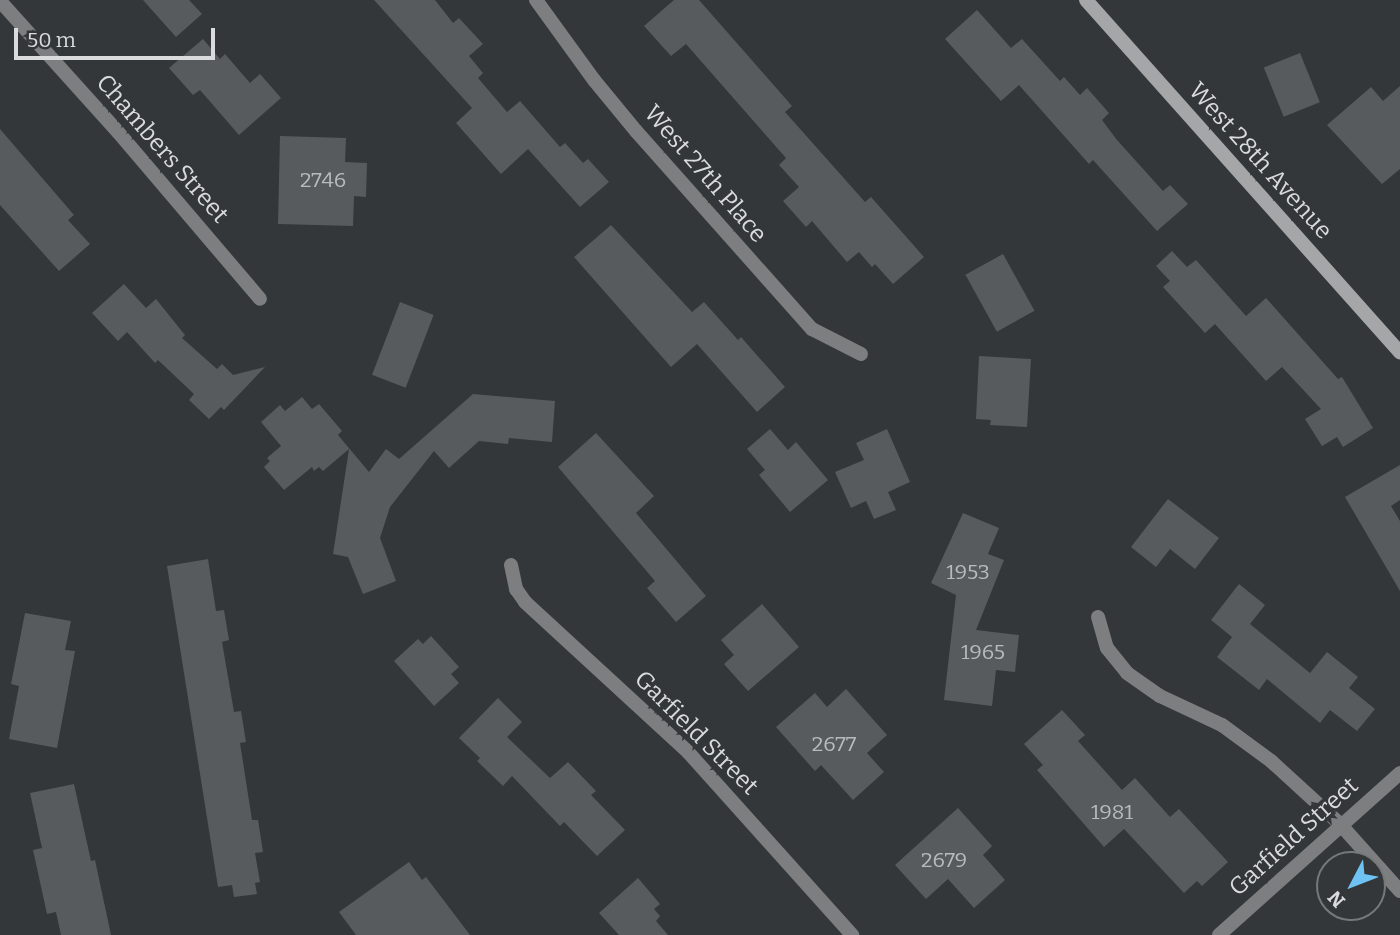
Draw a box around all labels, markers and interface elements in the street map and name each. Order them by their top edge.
scale bar [18,14,219,58]
text: 50 m [27,27,76,53]
street label: Chambers Street [90,69,234,229]
street label: West 28th Avenue [1182,77,1338,245]
street label: West 27th Place [637,99,773,249]
house number: 2746 [300,167,346,193]
house number: 1953 [946,559,990,585]
house number: 1965 [961,639,1005,665]
street label: Garfield Street [628,665,764,801]
house number: 2677 [812,731,856,757]
street label: Garfield Street [1224,772,1364,902]
house number: 1981 [1091,799,1133,825]
house number: 2679 [921,847,967,873]
north arrow [1316,851,1386,921]
text: N [1323,886,1350,912]

